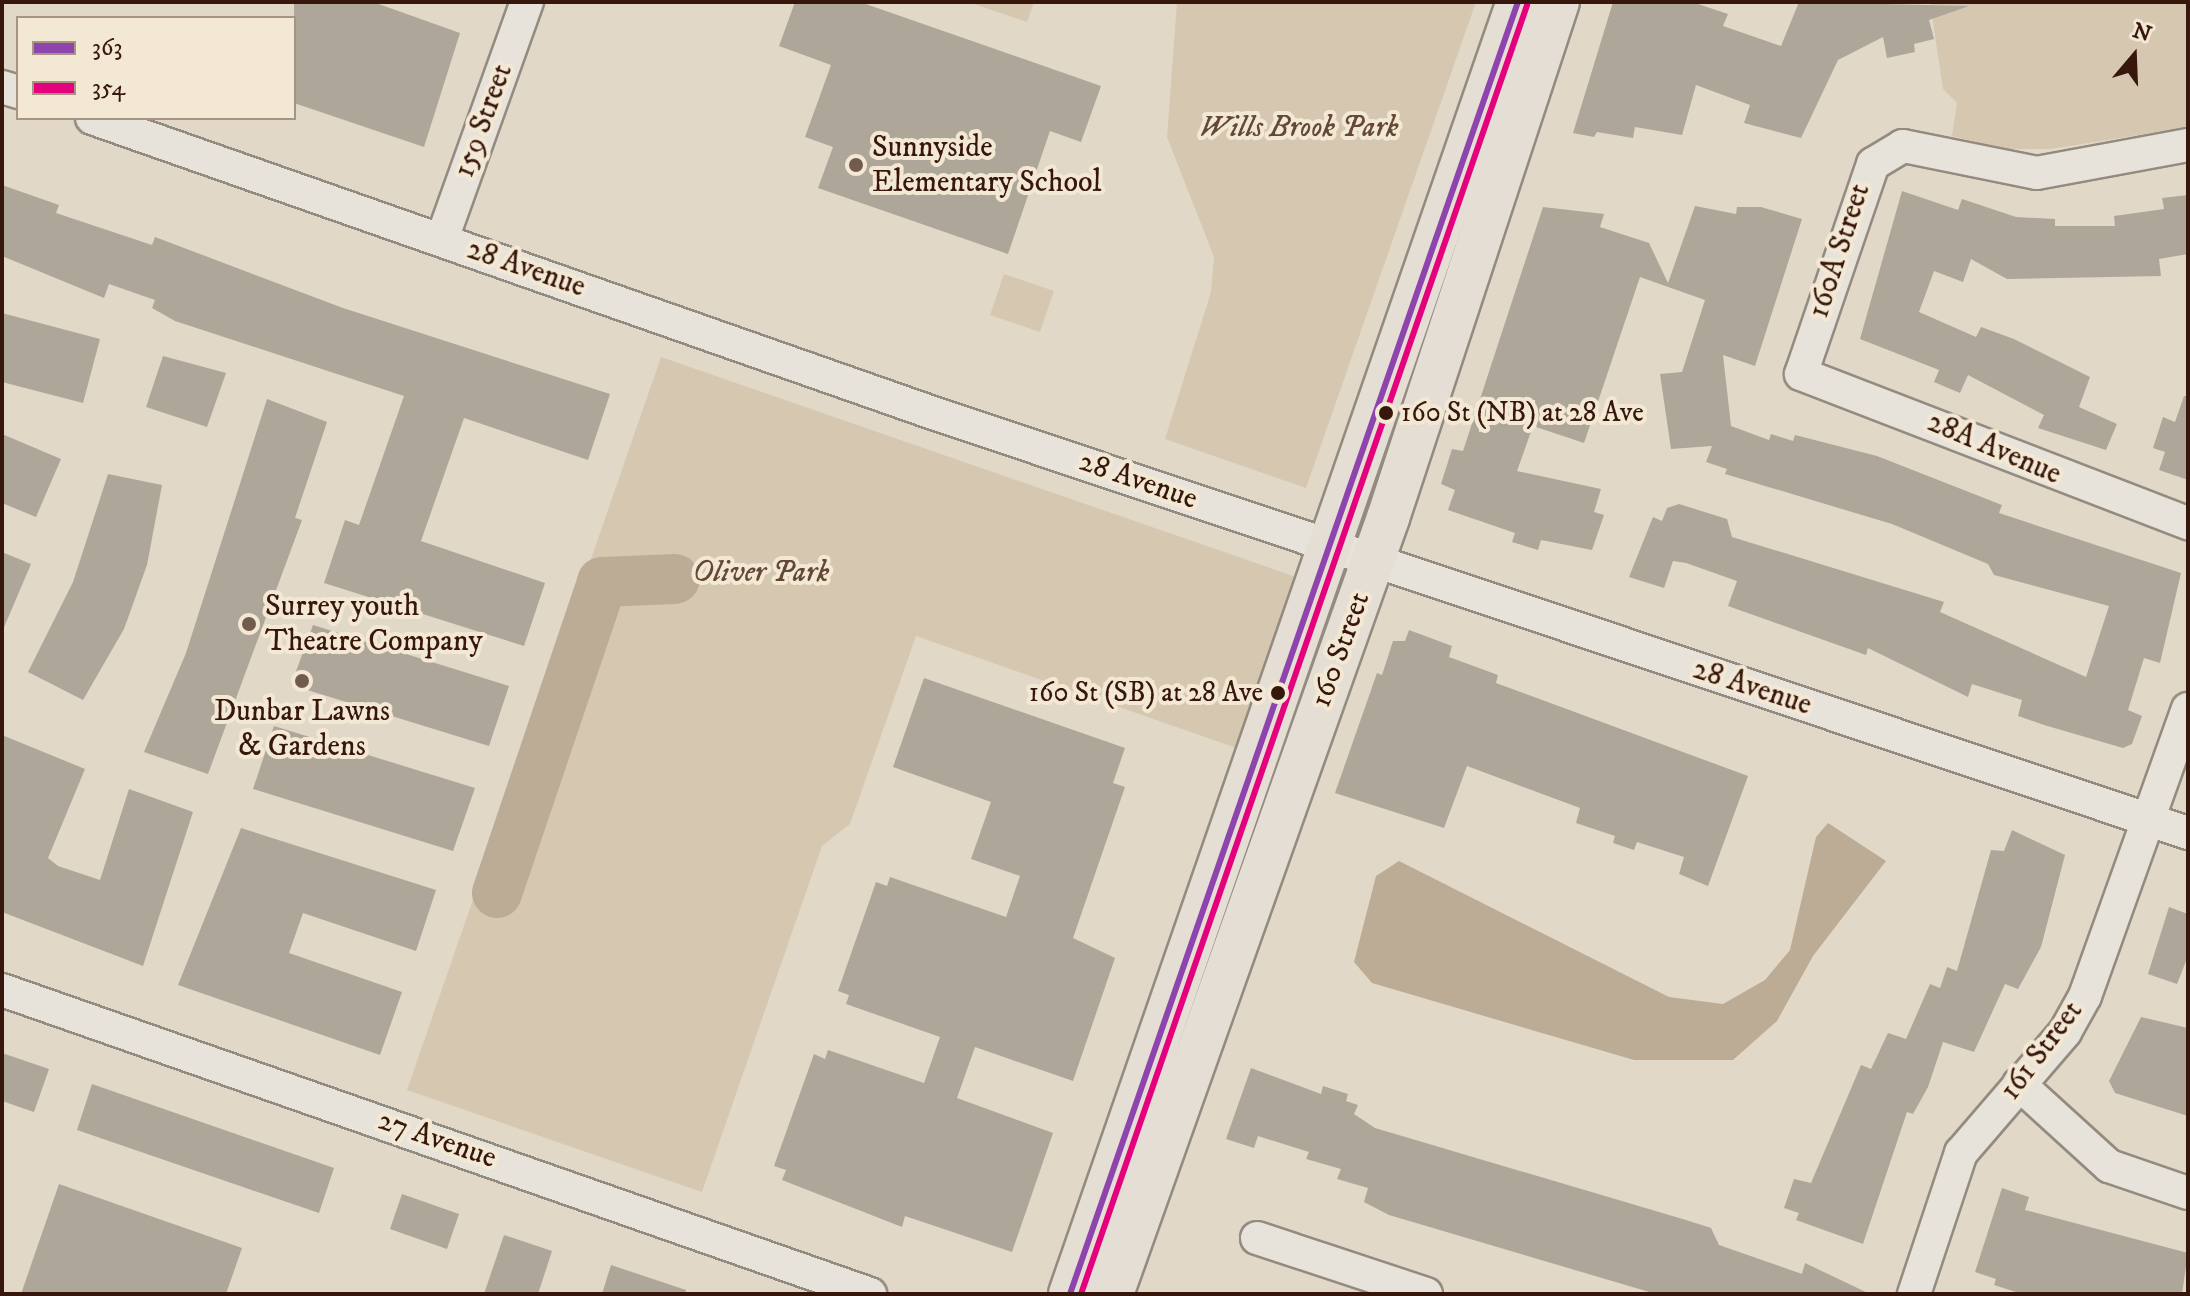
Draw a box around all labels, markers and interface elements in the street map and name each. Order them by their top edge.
legend [16,16,296,120]
north arrow [2094,16,2174,96]
text: N [2129,17,2155,49]
text: 363 [92,33,122,63]
street label: 159 Street [447,59,521,183]
text: 354 [92,73,125,103]
park label: Wills Brook Park [1199,110,1399,146]
place label: Sunnyside Elementary School [872,130,1101,200]
marker: Sunnyside Elementary School [847,156,865,174]
street label: 160A Street [1801,179,1879,323]
street label: 28 Avenue [462,232,590,306]
place label: 160 St (NB) at 28 Ave [1401,396,1644,430]
marker: 160 St (NB) at 28 Ave [1378,405,1394,421]
street label: 28A Avenue [1922,405,2066,493]
street label: 28 Avenue [1074,444,1202,518]
park label: Oliver Park [693,555,829,591]
street label: 160 Street [1304,587,1378,713]
place label: Surrey youth Theatre Company [265,589,483,660]
marker: Surrey youth Theatre Company [240,615,258,633]
street label: 28 Avenue [1688,652,1816,724]
marker: Dunbar Lawns & Gardens [293,672,311,690]
place label: 160 St (SB) at 28 Ave [1029,676,1263,710]
marker: 160 St (SB) at 28 Ave [1270,685,1286,701]
place label: Dunbar Lawns & Gardens [214,694,390,764]
street label: 161 Street [1993,994,2091,1108]
street label: 27 Avenue [373,1103,501,1177]

